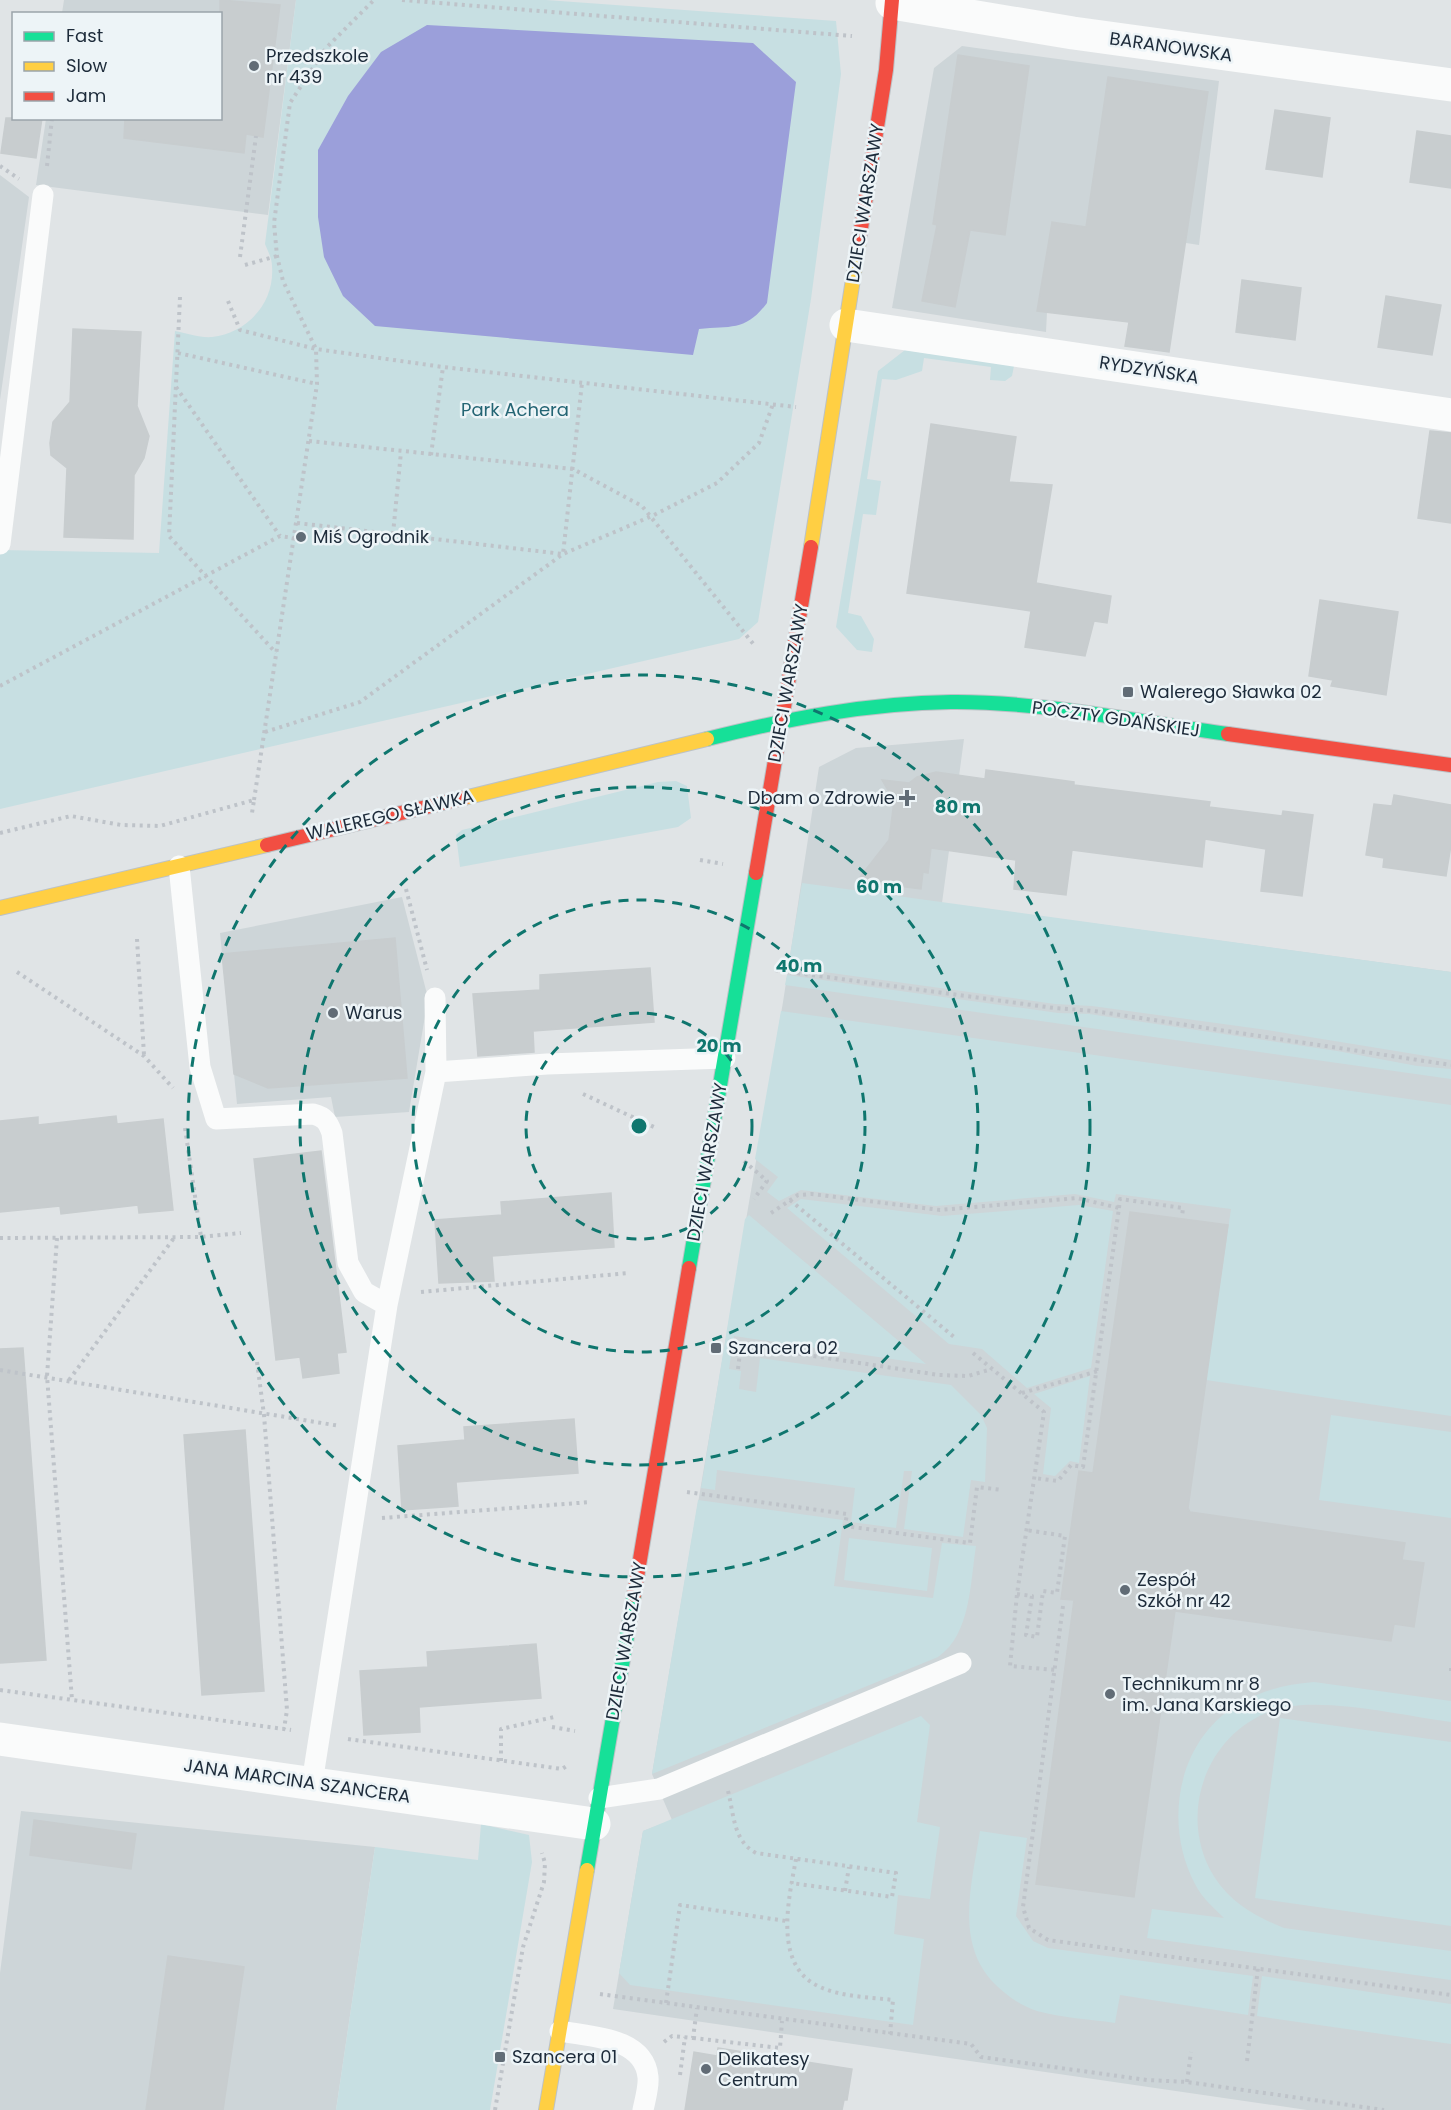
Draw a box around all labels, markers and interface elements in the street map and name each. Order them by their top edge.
legend [12,12,222,120]
text: Fast [66,23,103,48]
street label: BARANOWSKA [1108,25,1234,68]
place label: Przedszkole nr 439 [266,43,369,89]
text: Slow [66,53,108,78]
marker: Przedszkole nr 439 [247,59,261,73]
text: Jam [66,83,106,108]
street label: DZIECI WARSZAWY [840,121,889,284]
street label: RYDZYŃSKA [1097,349,1201,390]
park label: Park Achera [461,397,569,422]
place label: Miś Ogrodnik [313,524,430,549]
marker: Miś Ogrodnik [294,530,308,544]
street label: DZIECI WARSZAWY [761,601,814,764]
place label: Walerego Sławka 02 [1140,679,1322,704]
marker: Walerego Sławka 02 [1121,685,1135,699]
street label: POCZTY GDAŃSKIEJ [1030,694,1202,743]
street label: WALEREGO SŁAWKA [304,783,476,846]
place label: Dbam o Zdrowie [748,785,895,810]
marker: Dbam o Zdrowie [900,791,914,805]
text: 80 m [935,794,981,819]
text: 60 m [856,874,902,899]
text: 40 m [776,953,822,978]
place label: Warus [345,1000,402,1025]
marker: Warus [326,1006,340,1020]
text: 20 m [697,1033,741,1058]
street label: DZIECI WARSZAWY [680,1080,733,1243]
centre of rings [629,1116,649,1136]
place label: Szancera 02 [728,1335,838,1360]
marker: Szancera 02 [709,1341,723,1355]
street label: DZIECI WARSZAWY [599,1559,652,1722]
place label: Zespół Szkół nr 42 [1137,1567,1231,1613]
marker: Zespół Szkół nr 42 [1118,1583,1132,1597]
place label: Technikum nr 8 im. Jana Karskiego [1122,1671,1291,1717]
marker: Technikum nr 8 im. Jana Karskiego [1103,1687,1117,1701]
street label: JANA MARCINA SZANCERA [182,1752,412,1809]
place label: Szancera 01 [512,2044,617,2069]
place label: Delikatesy Centrum [718,2046,809,2092]
marker: Szancera 01 [493,2050,507,2064]
marker: Delikatesy Centrum [699,2062,713,2076]

